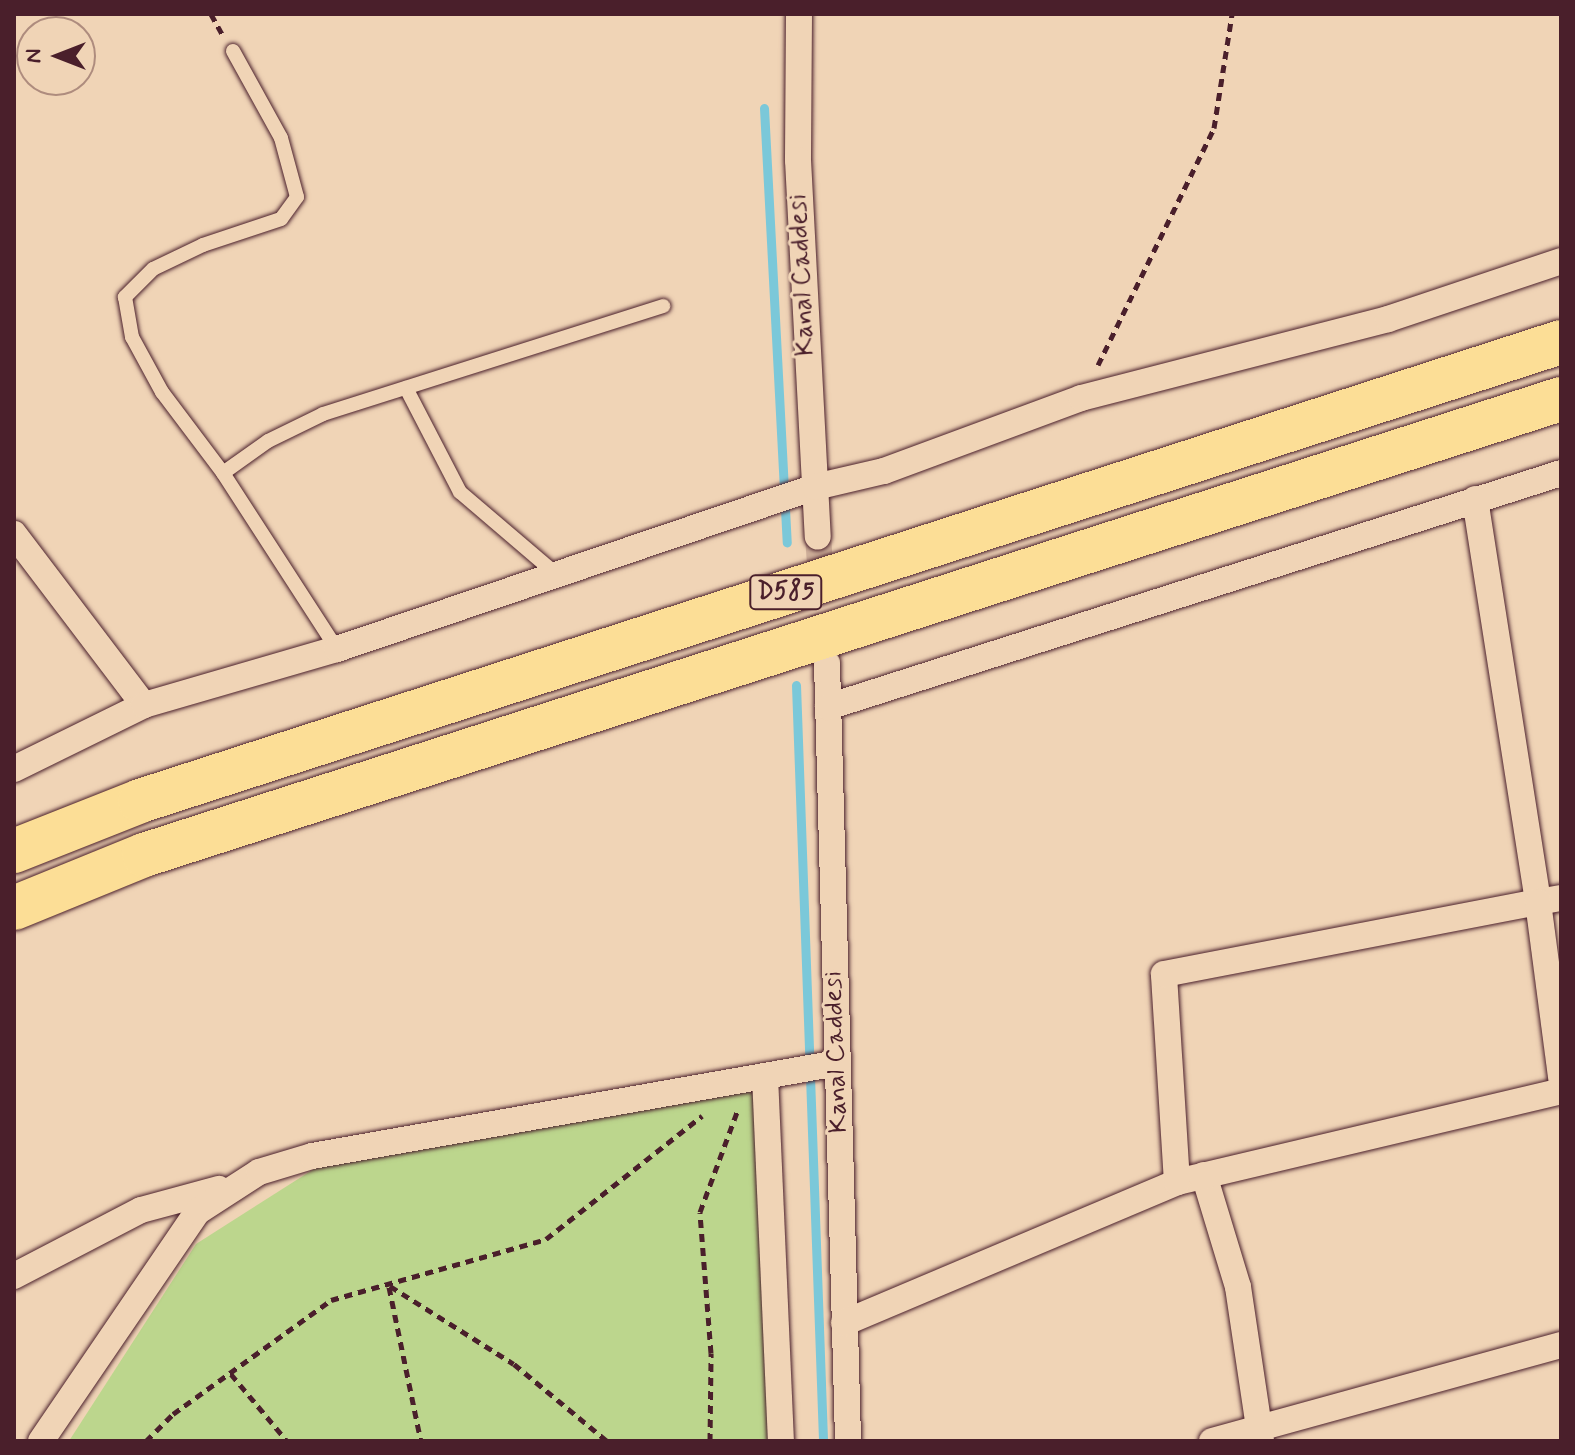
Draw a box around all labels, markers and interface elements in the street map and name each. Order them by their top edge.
north arrow [16,16,96,96]
text: N [20,49,48,63]
street label: Kanal Caddesi [783,195,823,355]
road number: D585 [748,572,824,612]
street label: Kanal Caddesi [819,972,855,1132]

